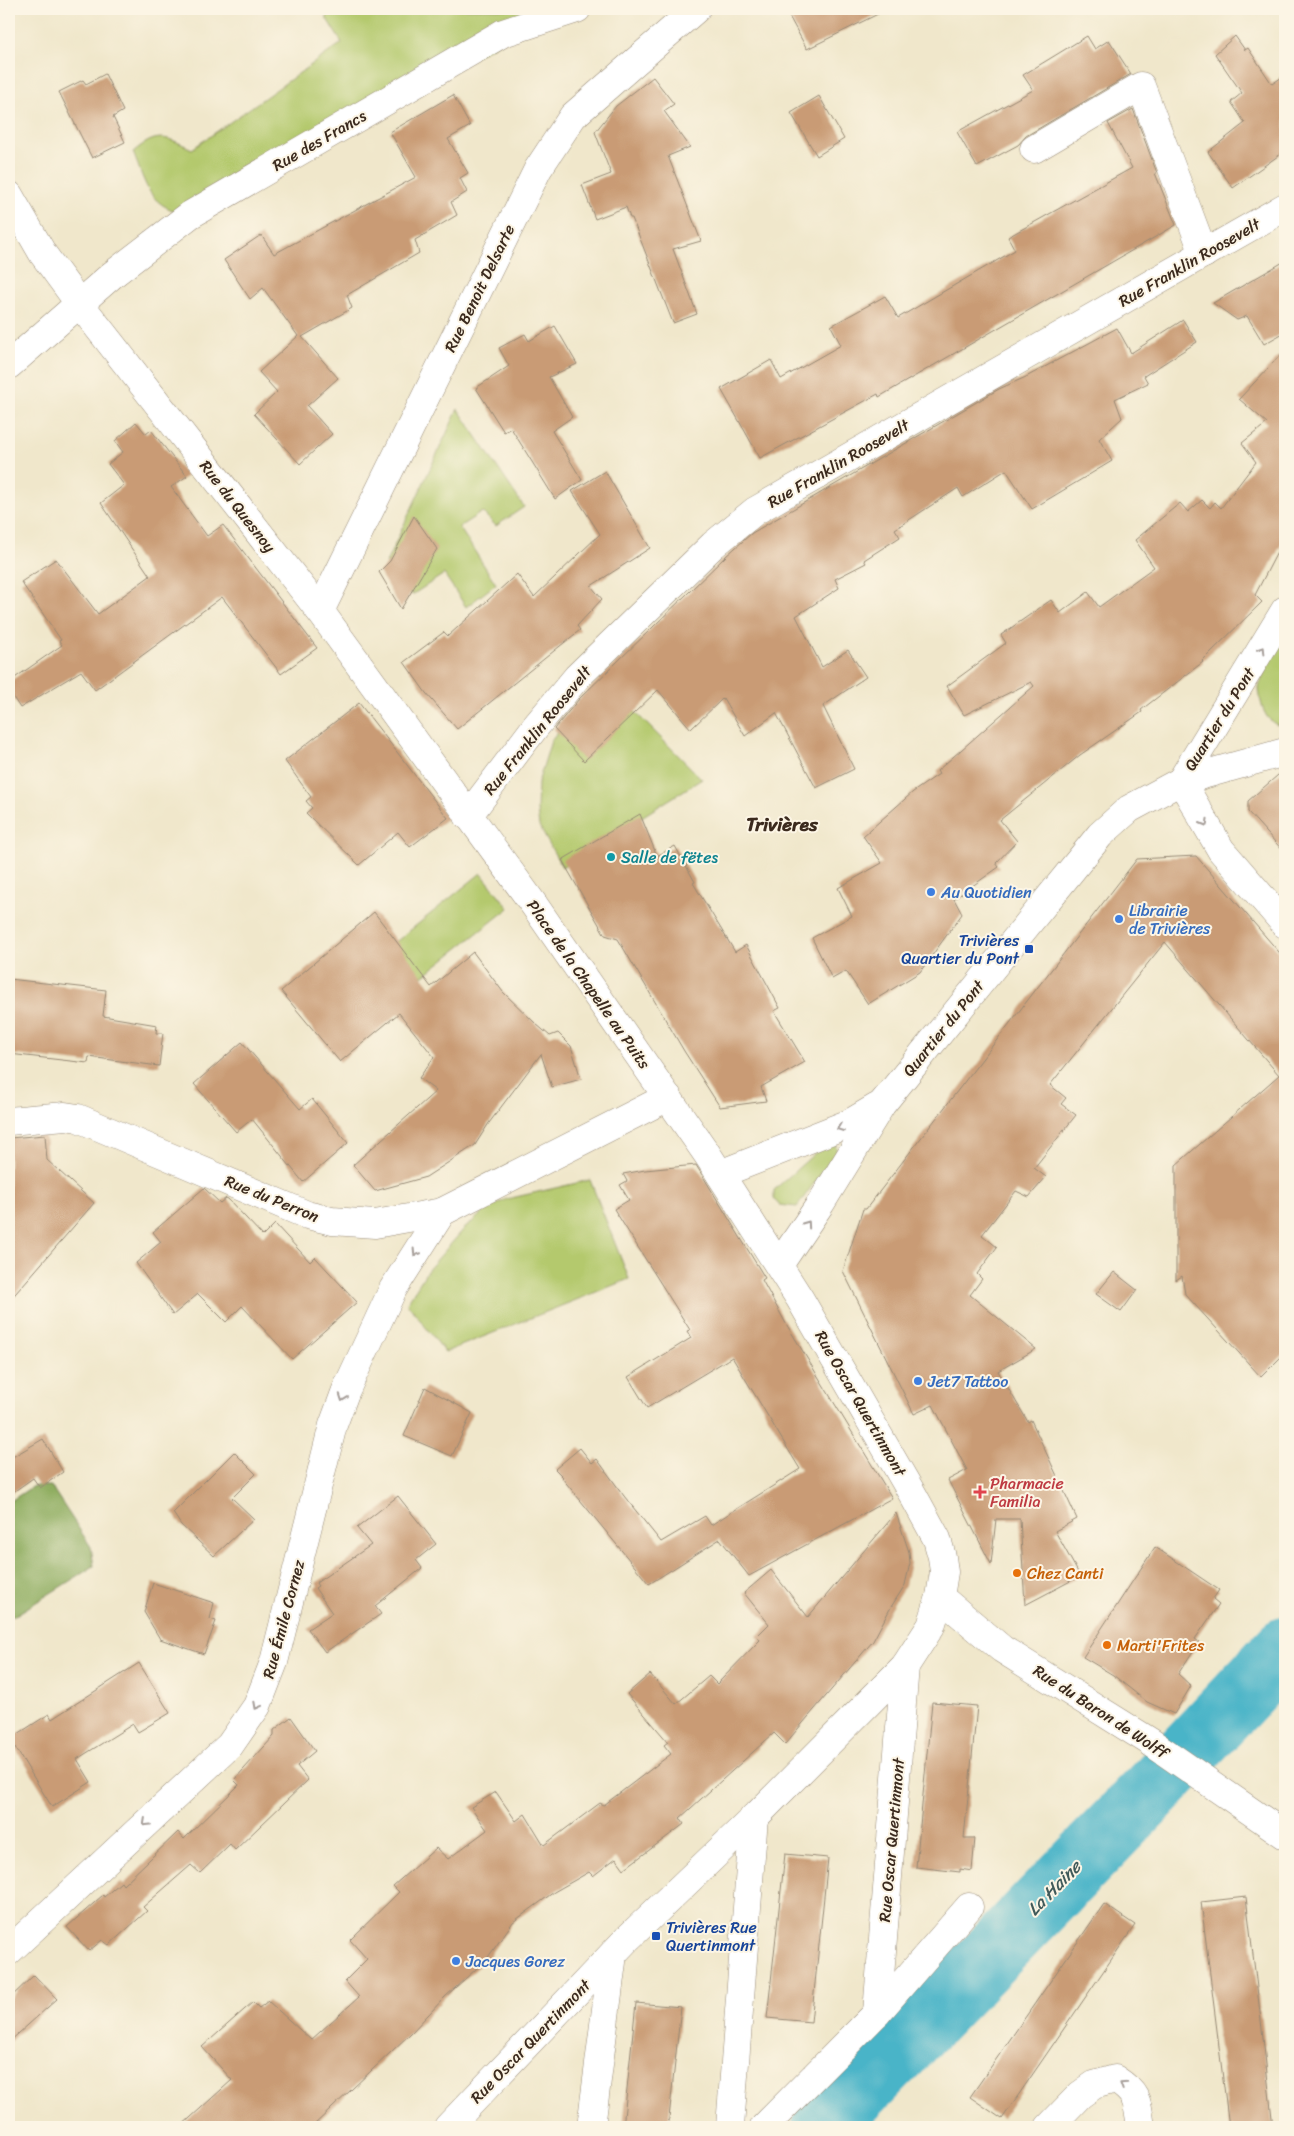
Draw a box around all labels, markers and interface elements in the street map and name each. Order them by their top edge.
street label: Rue des Francs [267,101,372,179]
street label: Rue Franklin Roosevelt [1113,210,1266,315]
street label: Rue Benoit Delsarte [436,219,523,357]
street label: Rue Franklin Roosevelt [762,411,915,516]
street label: Rue du Quesnoy [192,454,284,560]
one-way arrow [1255,646,1265,655]
street label: Rue Franklin Roosevelt [476,659,599,802]
street label: Quartier du Pont [1176,661,1263,777]
district label: Trivières [746,808,819,841]
one-way arrow [1199,817,1209,826]
place label: Salle de fëtes [621,843,718,872]
marker: Salle de fëtes [605,851,617,863]
place label: Au Quotidien [940,878,1032,907]
marker: Au Quotidien [925,886,937,898]
street label: Place de la Chapelle au Puits [519,893,659,1076]
place label: Librairie de Trivières [1129,896,1211,943]
marker: Librairie de Trivières [1113,913,1125,925]
place label: Trivières Quartier du Pont [901,926,1020,973]
marker: Trivières Quartier du Pont [1023,943,1035,955]
street label: Quartier du Pont [895,973,992,1083]
one-way arrow [836,1122,844,1132]
street label: Rue du Perron [220,1166,324,1231]
one-way arrow [801,1221,810,1230]
one-way arrow [412,1248,422,1257]
street label: Rue Oscar Quertinmont [807,1325,915,1482]
place label: Jet7 Tattoo [927,1367,1008,1396]
marker: Jet7 Tattoo [912,1375,924,1387]
one-way arrow [339,1393,349,1402]
place label: Pharmacie Familia [990,1469,1064,1516]
marker: Pharmacie Familia [974,1486,986,1498]
street label: Rue Émile Cornez [254,1556,313,1682]
place label: Chez Canti [1027,1559,1104,1588]
marker: Chez Canti [1011,1567,1023,1579]
place label: Marti'Frites [1117,1631,1205,1660]
marker: Marti'Frites [1101,1639,1113,1651]
street label: Rue du Baron de Wolff [1027,1657,1177,1768]
one-way arrow [253,1700,263,1709]
street label: Rue Oscar Quertinmont [870,1756,913,1923]
one-way arrow [142,1817,151,1826]
water label: La Haine [1019,1851,1090,1923]
place label: Trivières Rue Quertinmont [666,1913,757,1960]
marker: Trivières Rue Quertinmont [650,1930,662,1942]
place label: Jacques Gorez [465,1947,565,1976]
marker: Jacques Gorez [450,1955,462,1967]
street label: Rue Oscar Quertinmont [463,1972,598,2111]
one-way arrow [1119,2081,1128,2091]

